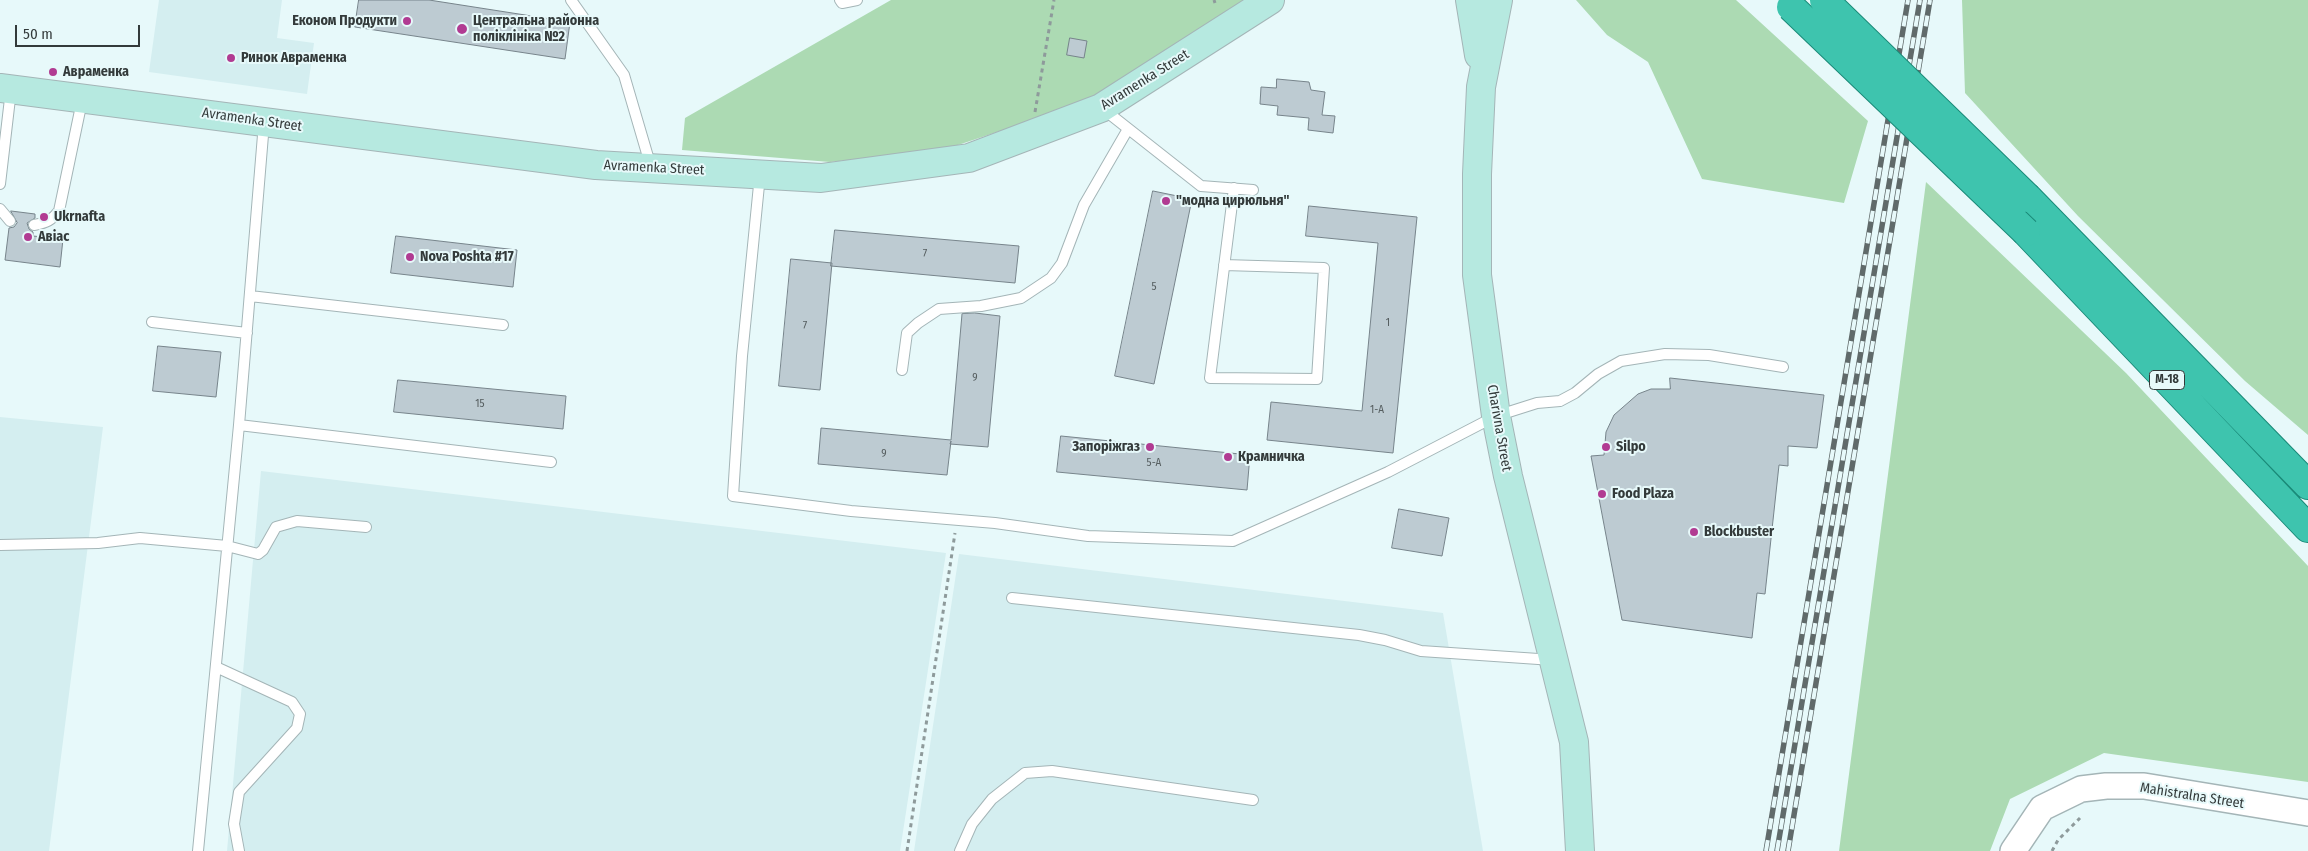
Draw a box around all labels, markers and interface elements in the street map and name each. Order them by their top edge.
place label: Економ Продукти [292,13,397,29]
place label: Центральна районна поліклініка №2 [473,13,599,46]
scale bar [18,15,142,47]
marker: Економ Продукти [401,15,413,27]
marker: Центральна районна поліклініка №2 [455,22,469,36]
text: 50 m [23,25,53,43]
street label: Avramenka Street [1098,46,1192,114]
place label: Ринок Авраменка [241,50,347,66]
marker: Ринок Авраменка [225,52,237,64]
place label: Авраменка [63,64,129,80]
marker: Авраменка [47,66,59,78]
street label: Avramenka Street [201,105,303,135]
street label: Avramenka Street [603,157,705,179]
place label: "модна цирюльня" [1176,193,1289,209]
marker: "модна цирюльня" [1160,195,1172,207]
place label: Ukrnafta [54,209,105,225]
marker: Ukrnafta [38,211,50,223]
place label: Авіас [38,229,69,245]
marker: Авіас [22,231,34,243]
house number: 7 [923,247,927,261]
place label: Nova Poshta #17 [420,249,514,265]
marker: Nova Poshta #17 [404,251,416,263]
house number: 5 [1151,280,1157,294]
house number: 1 [1386,316,1390,330]
house number: 7 [803,319,807,333]
road number: М-18 [2150,370,2184,390]
house number: 9 [972,371,978,385]
street label: Charivna Street [1483,383,1515,473]
house number: 15 [475,397,485,411]
house number: 1-А [1370,403,1384,417]
place label: Запоріжгаз [1072,439,1140,455]
place label: Silpo [1616,439,1646,455]
marker: Запоріжгаз [1144,441,1156,453]
marker: Silpo [1600,441,1612,453]
house number: 9 [881,447,887,461]
place label: Крамничка [1238,449,1305,465]
marker: Крамничка [1222,451,1234,463]
house number: 5-А [1147,456,1161,470]
place label: Food Plaza [1612,486,1674,502]
marker: Food Plaza [1596,488,1608,500]
place label: Blockbuster [1704,524,1774,540]
marker: Blockbuster [1688,526,1700,538]
street label: Mahistralna Street [2139,779,2245,813]

